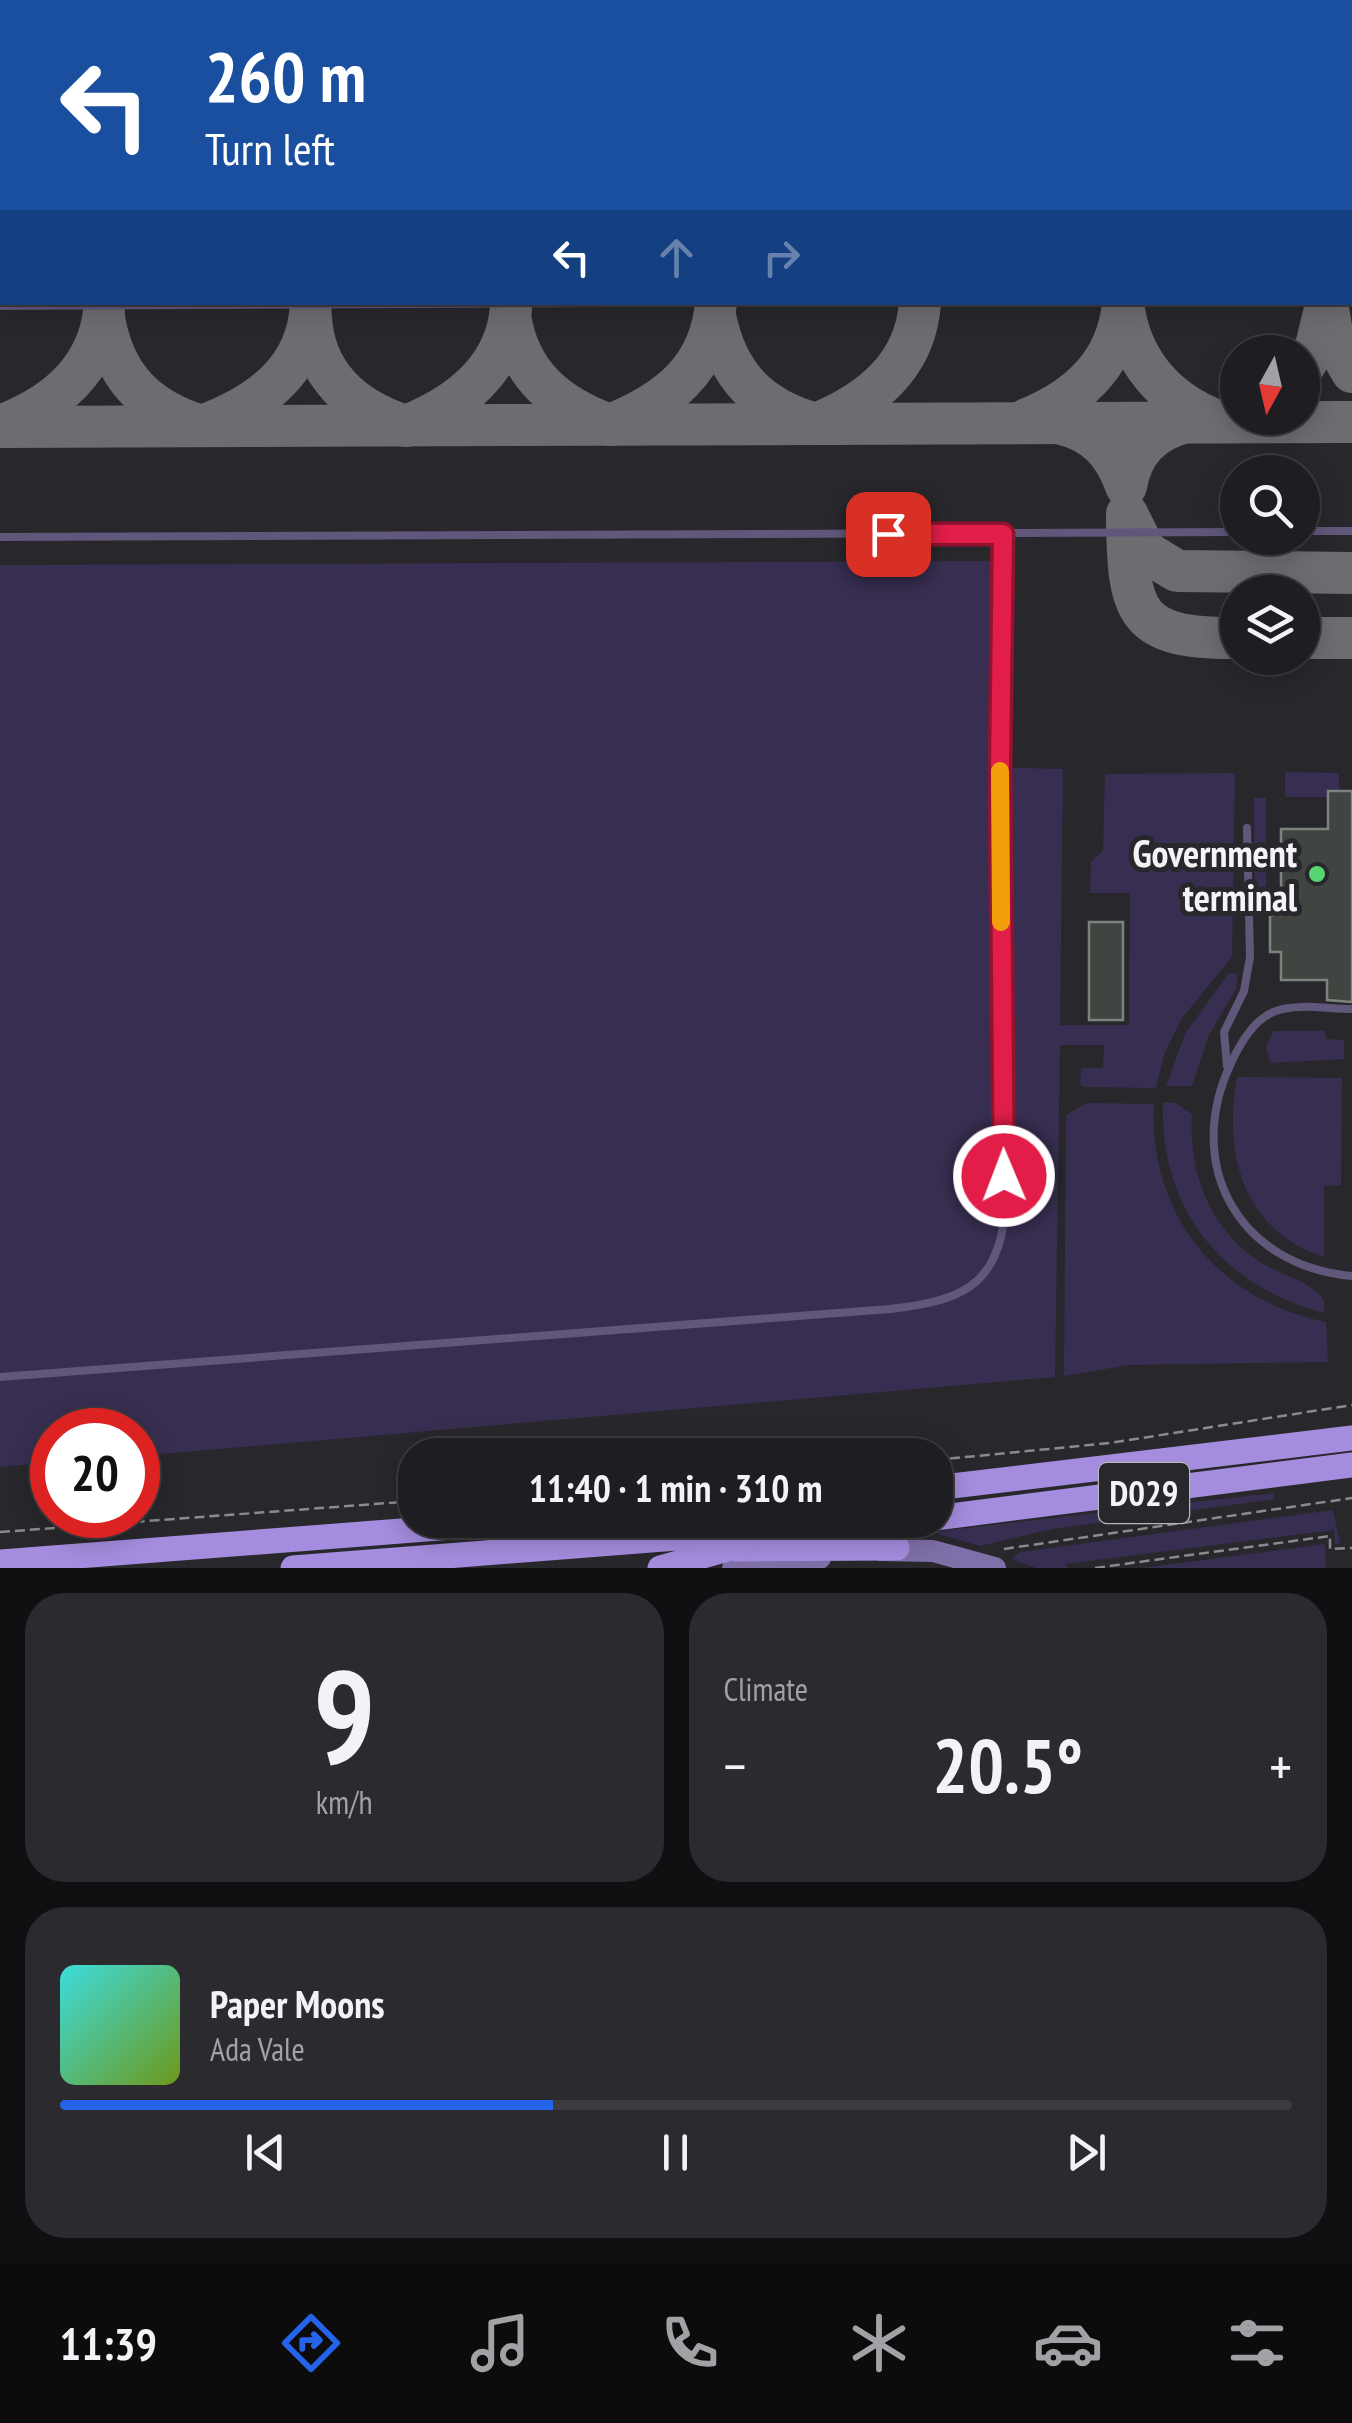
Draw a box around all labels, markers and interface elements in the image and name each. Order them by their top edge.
text: 260 m [205,31,366,121]
icon: left [40,40,170,170]
text: Turn left [205,119,335,177]
icon: left [544,230,599,285]
icon: ahead [649,230,704,285]
icon: right [754,230,809,285]
north arrow [1220,335,1320,435]
map controls [1220,335,1320,675]
button: search [1220,455,1320,555]
pin [846,492,931,577]
icon: arrive [861,507,916,562]
button: layers [1220,575,1320,675]
place label: Government terminal [1132,828,1298,921]
marker: Government terminal [1306,863,1328,885]
position arrow [952,1124,1056,1228]
speed limit sign: 20 [30,1408,160,1538]
text: 11:40 · 1 min · 310 m [529,1463,822,1512]
road number: D029 [1099,1463,1189,1523]
text: 9 [313,1632,375,1800]
text: Climate [724,1668,808,1710]
text: 20.5° [932,1717,1083,1814]
text: − [724,1730,746,1801]
text: + [1269,1730,1292,1801]
text: km/h [316,1781,373,1823]
text: Paper Moons [210,1979,385,2028]
text: Ada Vale [210,2028,305,2070]
icon: previous [238,2125,293,2180]
icon: pause [648,2125,703,2180]
icon: next [1059,2125,1114,2180]
icon: directions [276,2308,346,2378]
icon: music [465,2308,535,2378]
icon: phone [655,2308,725,2378]
icon: climate [844,2308,914,2378]
icon: car [1033,2308,1103,2378]
icon: filters [1222,2308,1292,2378]
text: 11:39 [60,2314,157,2372]

